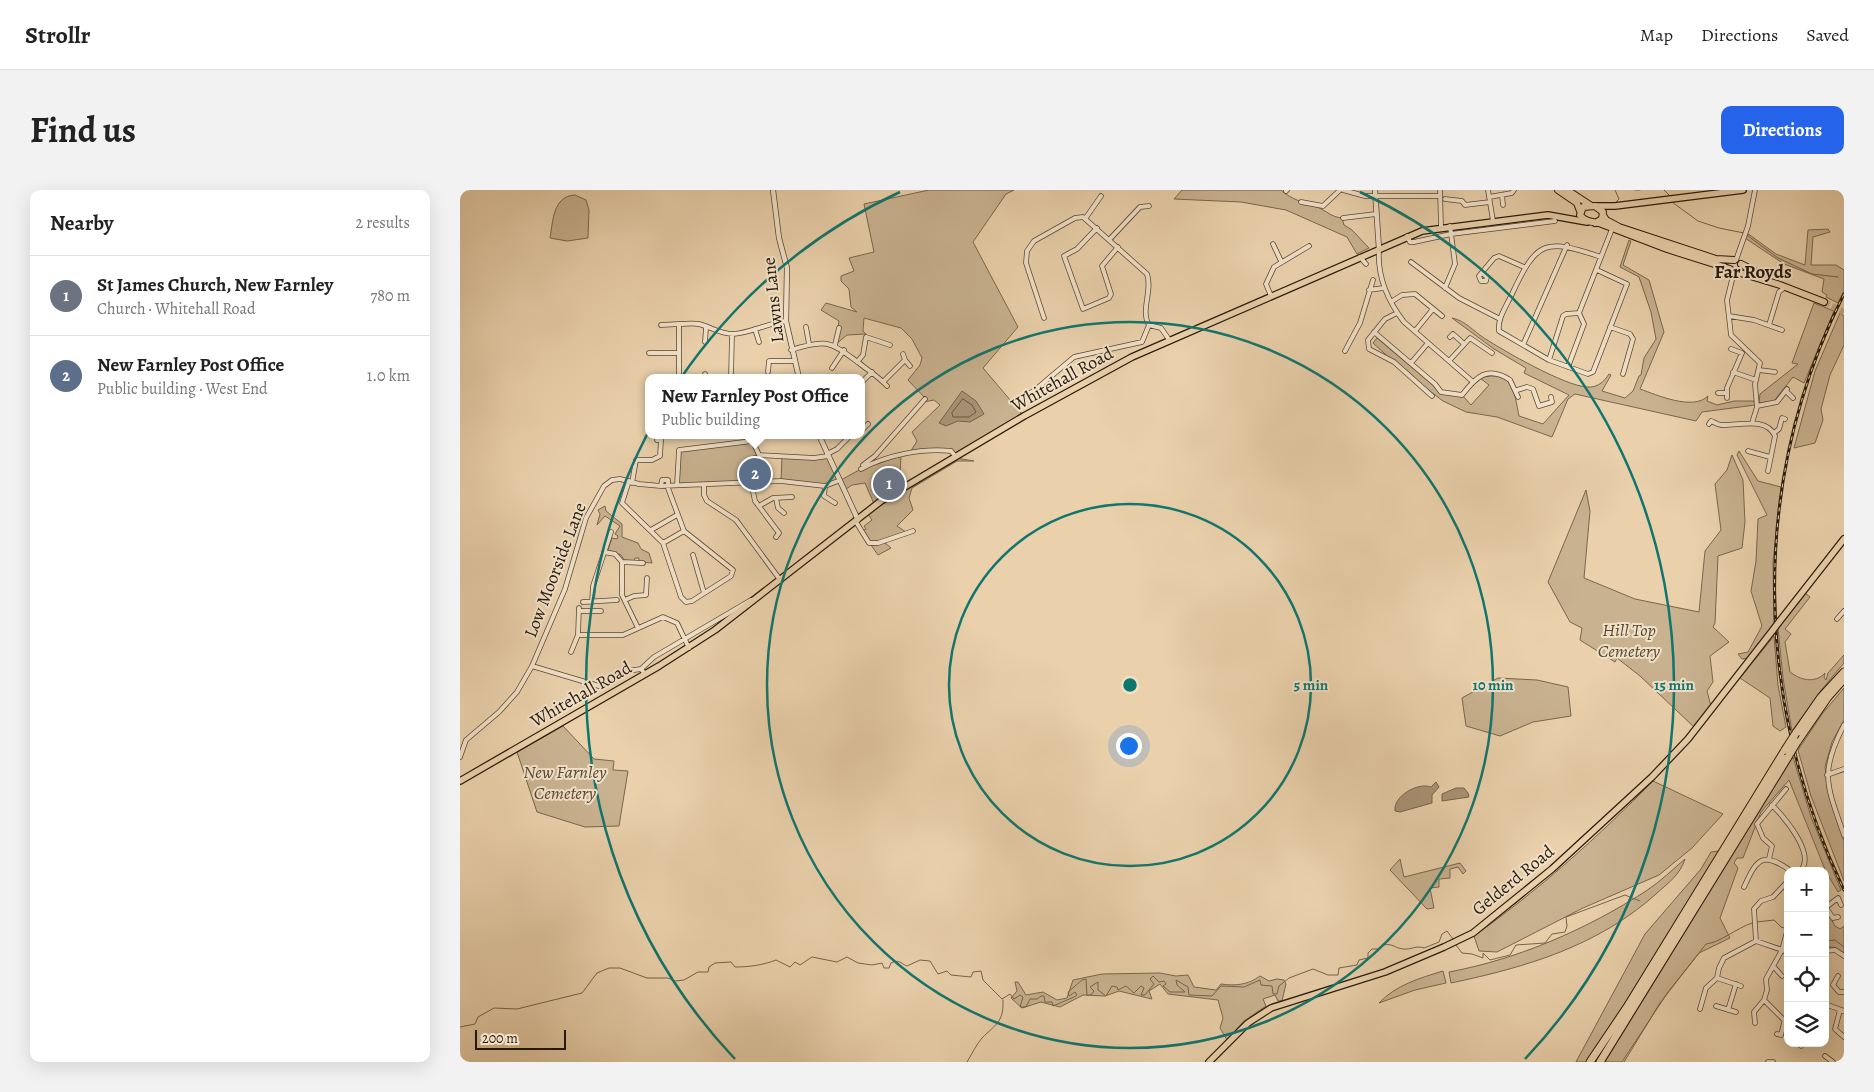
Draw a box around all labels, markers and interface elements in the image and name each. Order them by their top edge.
text: Strollr [25,19,90,51]
text: Map [1640,23,1673,47]
text: Directions [1701,23,1778,47]
text: Saved [1806,23,1849,47]
text: Find us [30,106,136,154]
button: Directions [1721,106,1844,154]
text: Nearby [50,209,113,237]
text: 2 results [355,212,410,234]
street label: Lawns Lane [757,256,789,344]
district label: Far Royds [1714,259,1792,285]
text: St James Church, New Farnley [97,272,333,298]
text: 1 [63,285,69,307]
text: 780 m [371,285,410,307]
text: Church · Whitehall Road [97,298,256,320]
street label: Whitehall Road [1006,341,1118,417]
text: New Farnley Post Office [97,352,284,378]
text: 2 [62,365,70,387]
text: 1.0 km [367,365,410,387]
popup [645,374,865,439]
text: Public building · West End [97,378,268,400]
text: New Farnley Post Office [661,383,849,409]
text: Public building [661,409,760,431]
pin: 2 [739,455,771,493]
pin: 1 [873,465,905,503]
street label: Low Moorside Lane [518,499,592,641]
park label: Hill Top Cemetery [1598,618,1660,663]
street label: Whitehall Road [525,655,636,733]
text: 5 min [1294,675,1329,695]
text: 10 min [1473,675,1514,695]
text: 15 min [1654,675,1694,695]
centre of rings [1121,676,1139,694]
your location [1116,733,1142,759]
park label: New Farnley Cemetery [523,760,607,805]
street label: Gelderd Road [1467,839,1559,921]
map controls [1784,867,1829,1047]
button: + [1784,867,1829,912]
button: − [1784,912,1829,957]
button: locate [1784,957,1829,1002]
button: layers [1784,1002,1829,1047]
scale bar [475,1027,566,1050]
text: 200 m [482,1029,518,1048]

